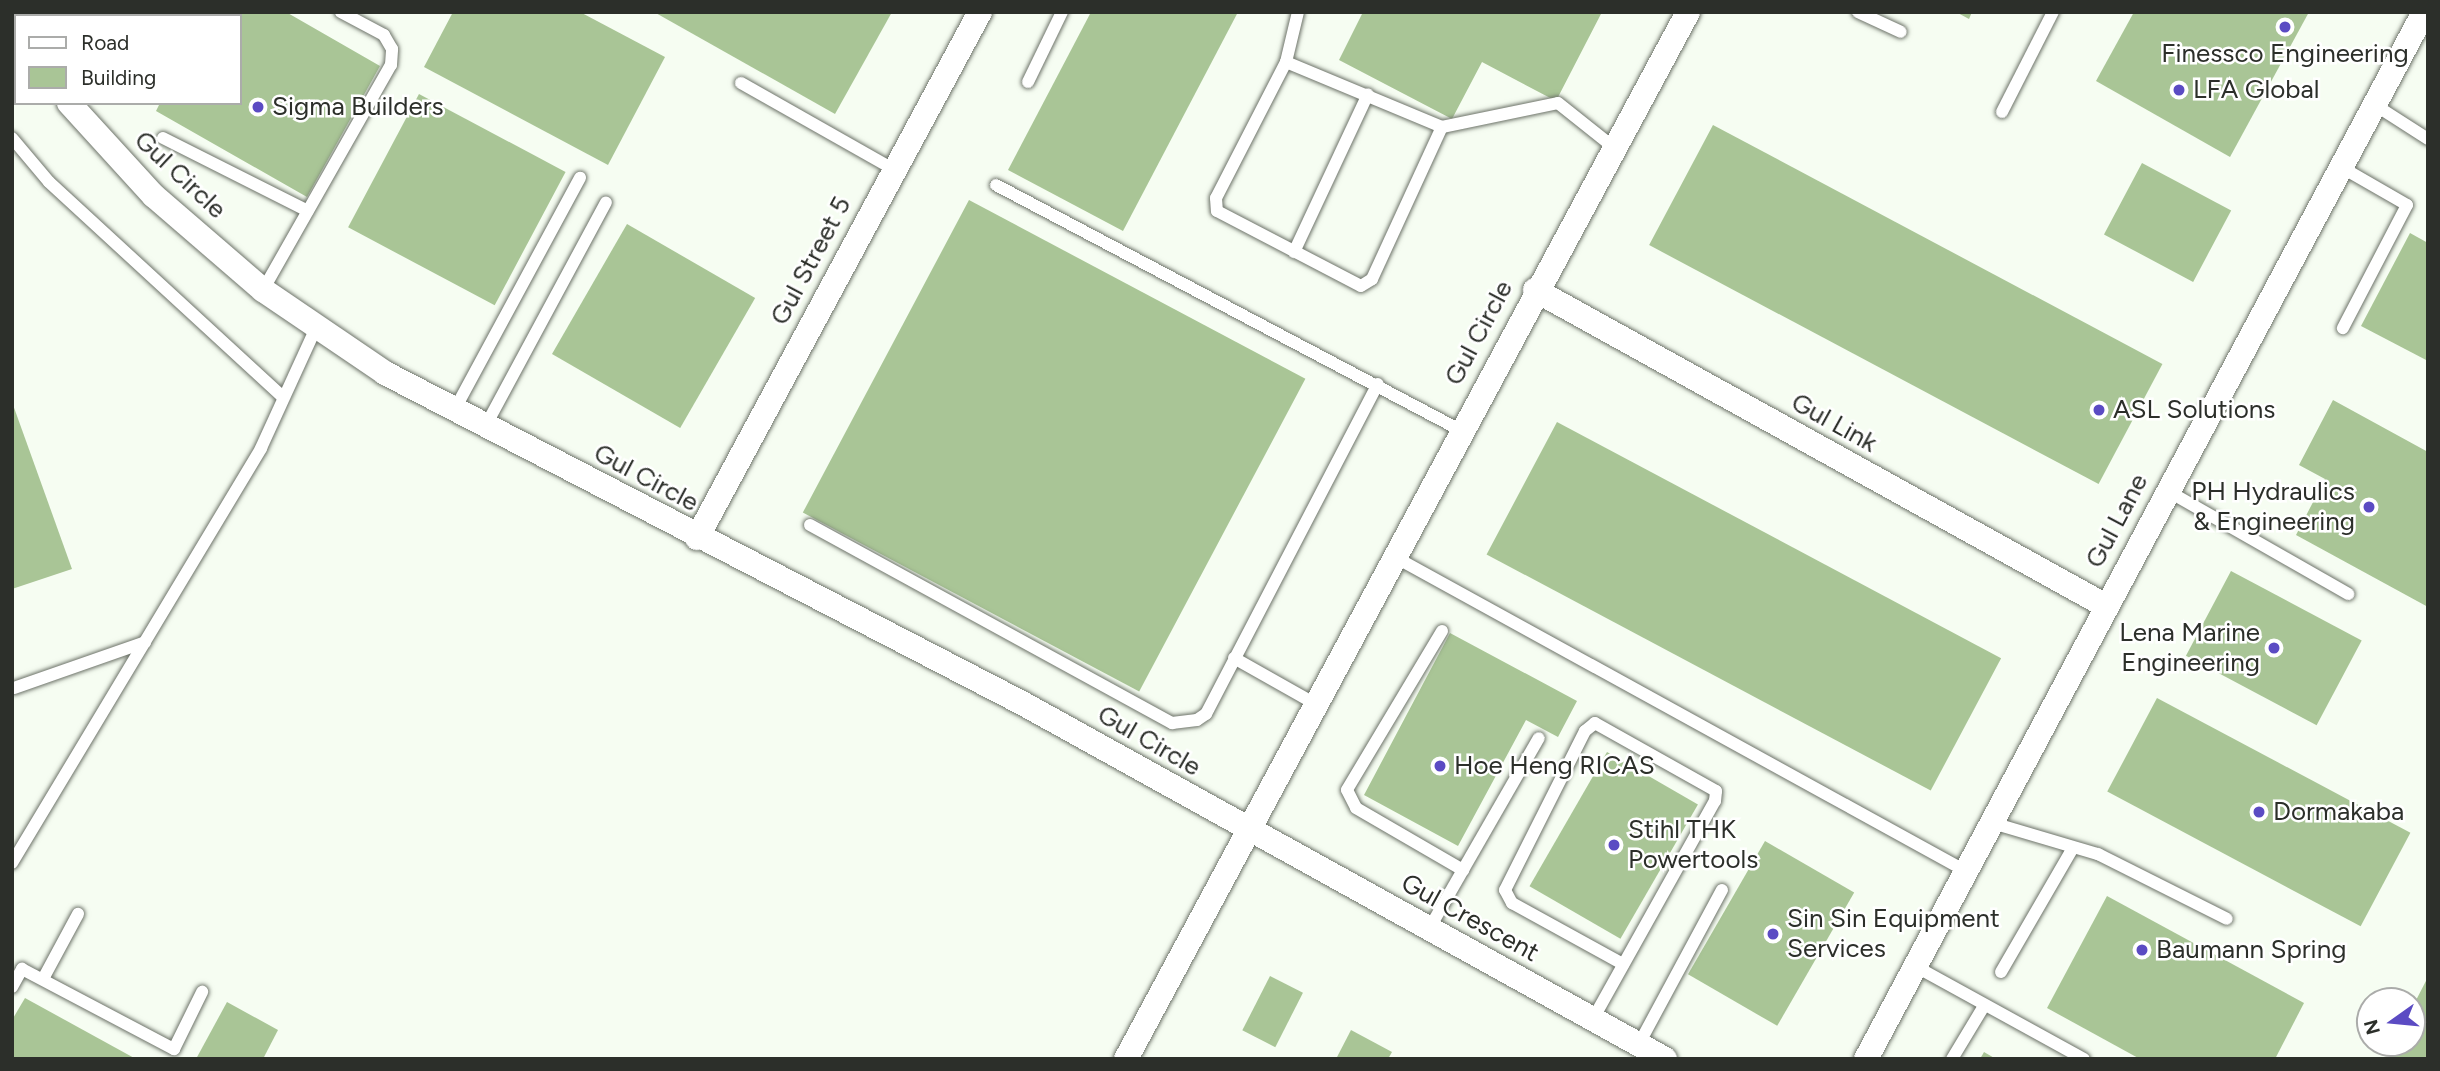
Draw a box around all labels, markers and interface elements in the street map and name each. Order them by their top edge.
legend [14,14,242,105]
marker: Finessco Engineering [2277,19,2293,35]
text: Road [81,30,129,55]
place label: Finessco Engineering [2161,38,2409,70]
text: Building [81,65,156,90]
place label: LFA Global [2193,74,2319,106]
marker: LFA Global [2171,82,2187,98]
place label: Sigma Builders [272,91,444,123]
marker: Sigma Builders [250,99,266,115]
street label: Gul Circle [128,125,232,225]
street label: Gul Street 5 [764,192,858,330]
street label: Gul Circle [1438,275,1520,391]
street label: Gul Link [1786,387,1882,459]
place label: ASL Solutions [2113,394,2275,426]
marker: ASL Solutions [2091,402,2107,418]
street label: Gul Circle [588,437,704,519]
street label: Gul Lane [2079,469,2155,573]
place label: PH Hydraulics & Engineering [2191,476,2355,538]
marker: PH Hydraulics & Engineering [2361,499,2377,515]
place label: Lena Marine Engineering [2119,617,2260,678]
marker: Lena Marine Engineering [2266,640,2282,656]
street label: Gul Circle [1092,699,1206,783]
place label: Hoe Heng RICAS [1454,750,1655,782]
marker: Hoe Heng RICAS [1432,758,1448,774]
place label: Dormakaba [2273,796,2404,828]
marker: Dormakaba [2251,804,2267,820]
place label: Stihl THK Powertools [1628,814,1758,876]
marker: Stihl THK Powertools [1606,837,1622,853]
street label: Gul Crescent [1396,867,1544,969]
place label: Sin Sin Equipment Services [1787,903,2000,964]
marker: Sin Sin Equipment Services [1765,926,1781,942]
place label: Baumann Spring [2156,934,2346,966]
marker: Baumann Spring [2134,942,2150,958]
north arrow [2356,987,2426,1057]
text: N [2359,1017,2385,1037]

